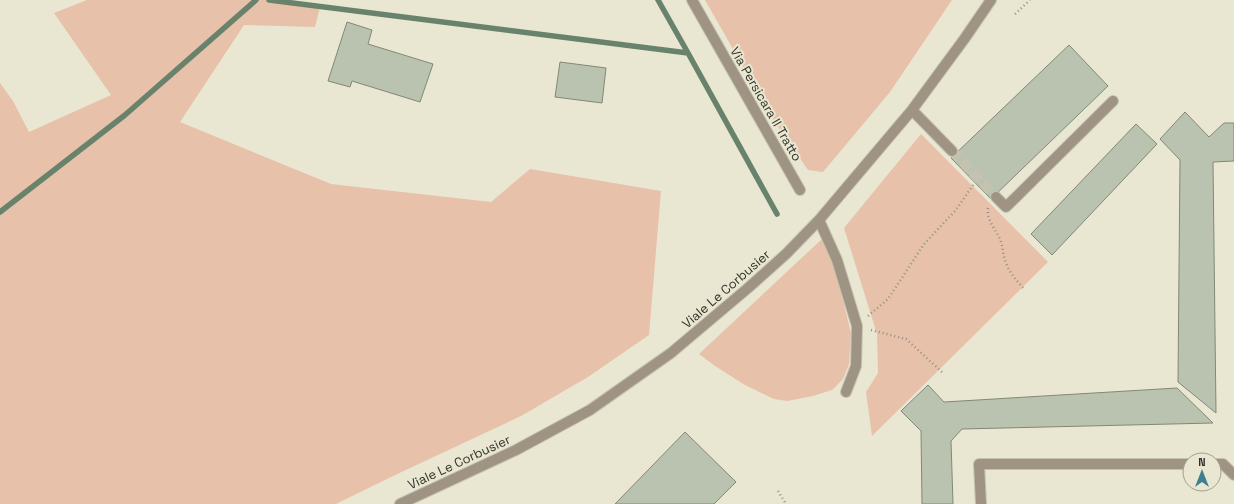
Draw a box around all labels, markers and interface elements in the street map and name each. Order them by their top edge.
street label: Via Persicara II Tratto [726,44,806,164]
street label: Viale Le Corbusier [678,246,774,332]
street label: Viale Le Corbusier [405,431,513,493]
north arrow [1182,452,1222,492]
text: N [1198,455,1206,469]

